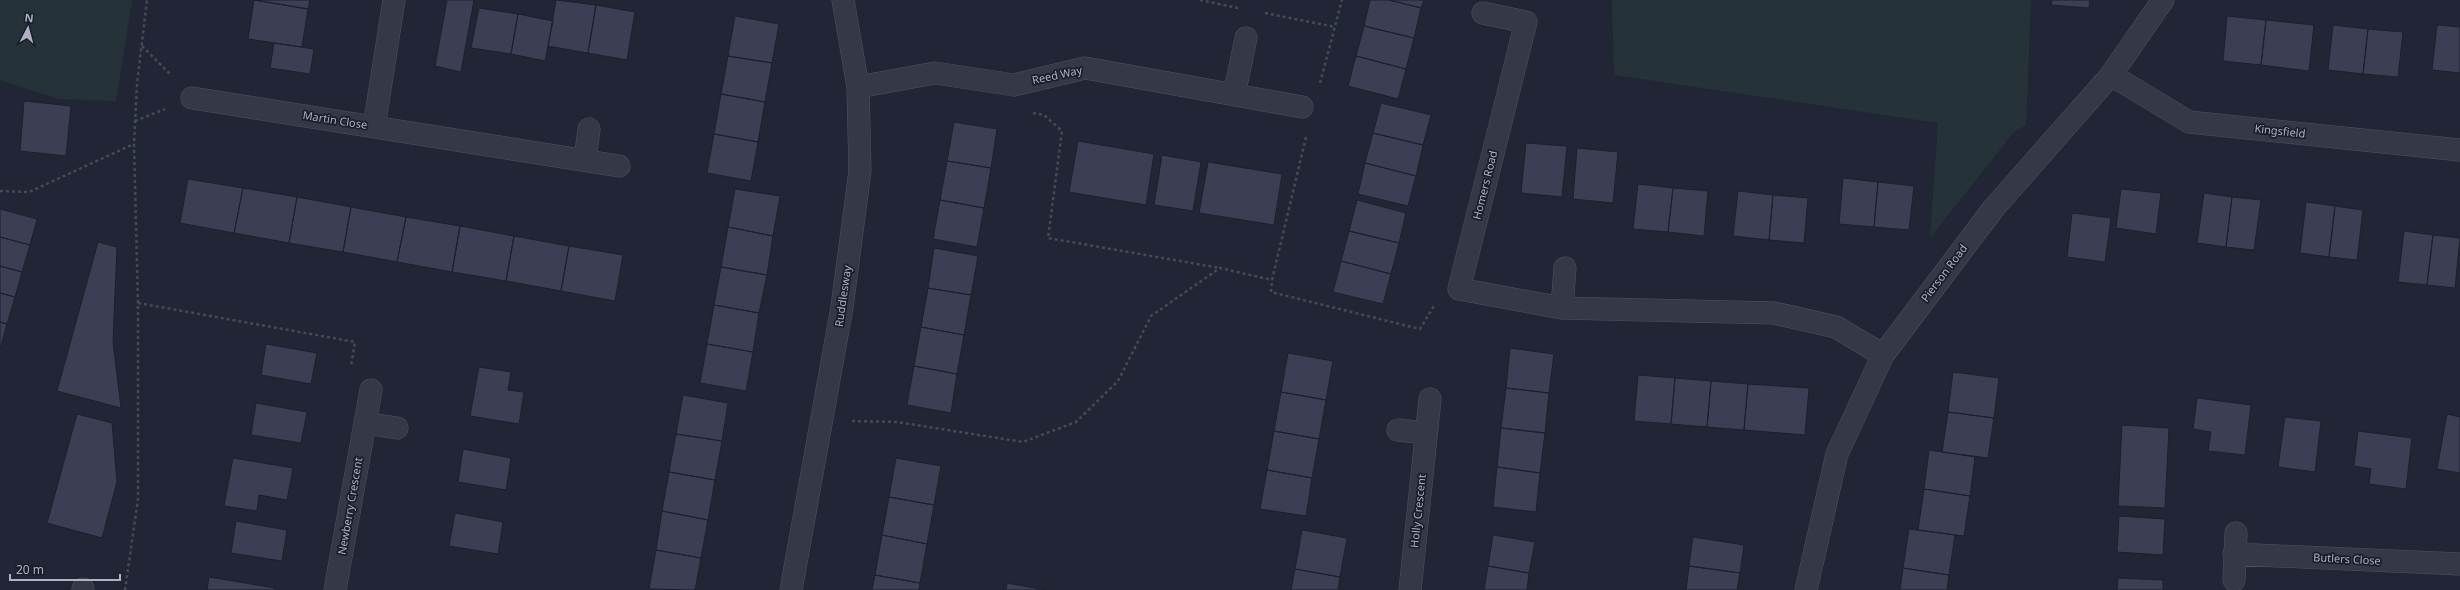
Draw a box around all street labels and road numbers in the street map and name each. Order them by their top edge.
street label: Reed Way [1031,62,1084,87]
street label: Martin Close [302,107,368,132]
street label: Kingsfield [2254,120,2306,141]
street label: Homers Road [1469,149,1500,221]
street label: Pierson Road [1917,241,1970,304]
street label: Ruddlesway [831,264,854,328]
street label: Newberry Crescent [334,456,365,556]
street label: Holly Crescent [1406,473,1429,549]
street label: Butlers Close [2313,549,2381,568]

